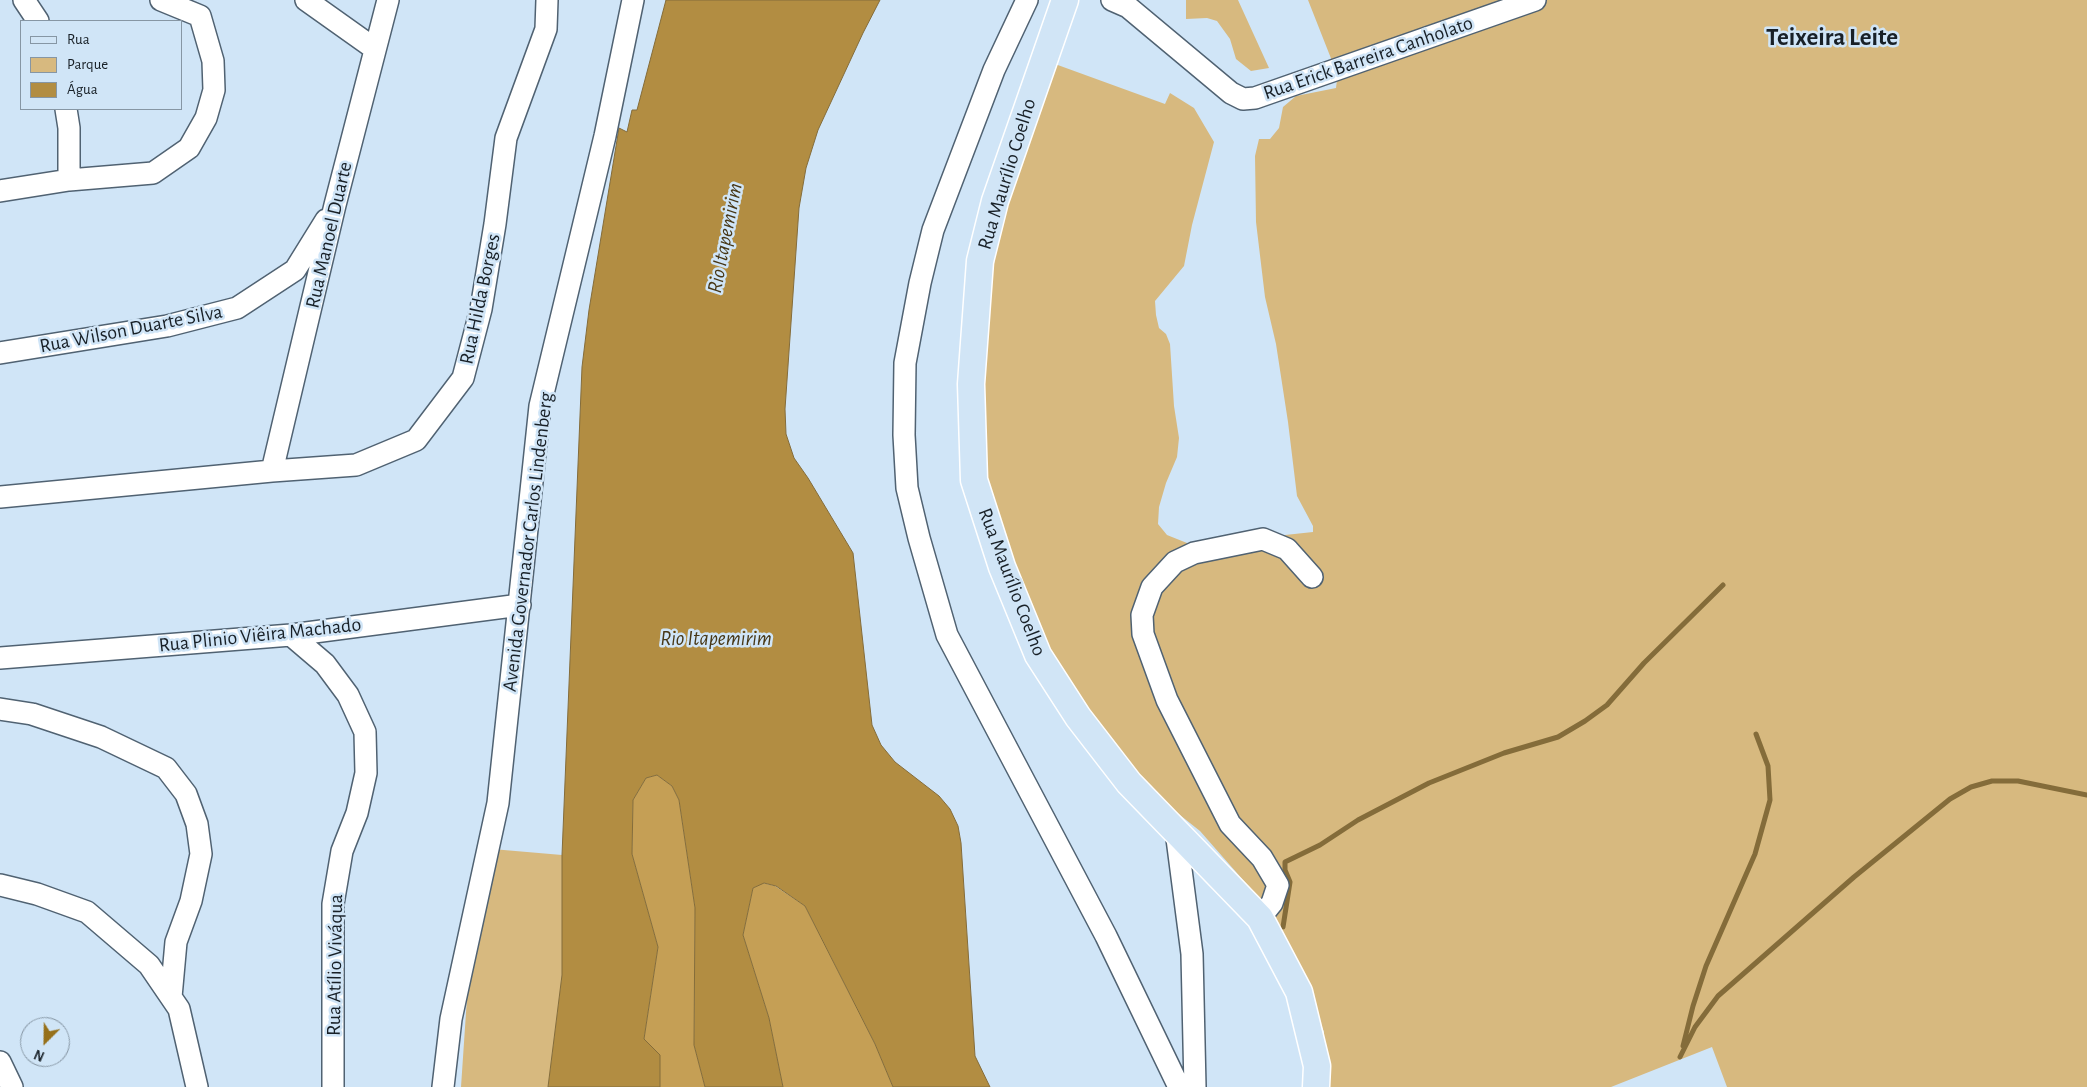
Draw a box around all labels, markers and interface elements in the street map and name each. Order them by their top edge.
street label: Rua Erick Barreira Canholato [1260,11,1476,105]
legend [20,20,182,110]
district label: Teixeira Leite [1766,22,1898,52]
text: Rua [67,32,90,47]
text: Parque [67,57,108,72]
text: Água [67,82,98,97]
street label: Rua Maurílio Coelho [973,96,1041,252]
street label: Rua Manoel Duarte [300,159,358,311]
water label: Rio Itapemirim [702,181,748,295]
street label: Rua Hilda Borges [454,232,506,366]
street label: Rua Wilson Duarte Silva [38,300,224,358]
street label: Avenida Governador Carlos Lindenberg [498,391,558,693]
street label: Rua Maurílio Coelho [973,505,1051,659]
street label: Rua Plinio Viêira Machado [158,612,362,658]
water label: Rio Itapemirim [660,626,772,652]
street label: Rua Atílio Viváqua [322,894,348,1036]
north arrow [20,1017,70,1067]
text: N [32,1047,47,1063]

